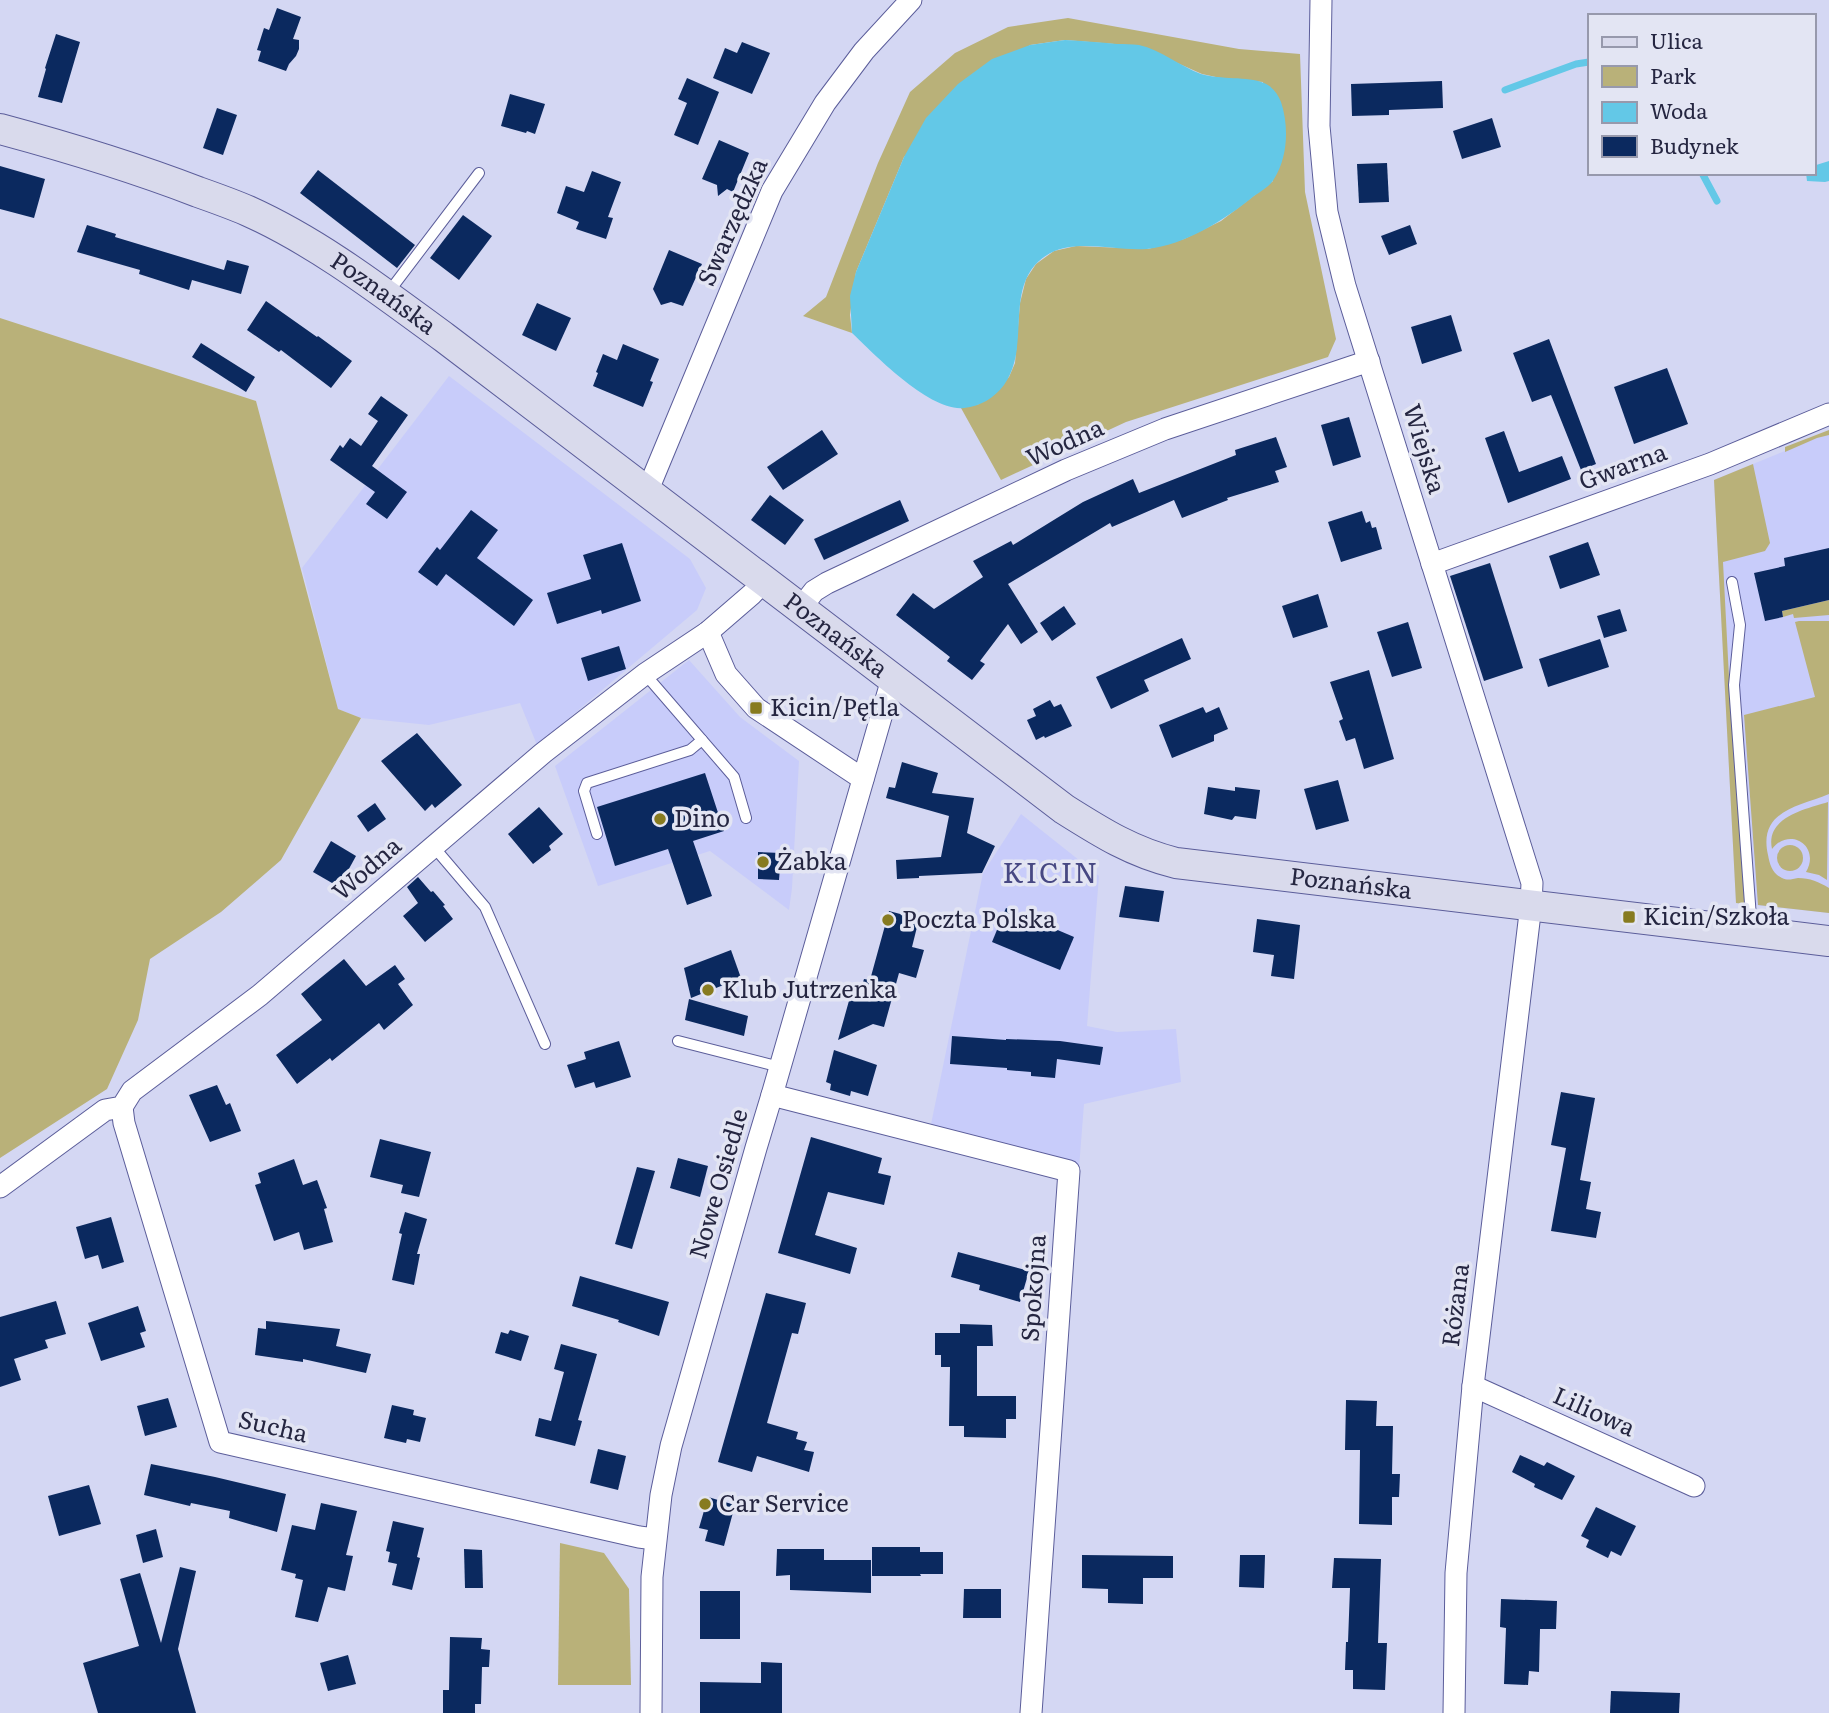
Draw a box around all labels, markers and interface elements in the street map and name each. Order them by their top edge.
legend [1588,14,1815,175]
text: Ulica [1650,24,1704,55]
text: Park [1650,59,1696,90]
text: Woda [1650,94,1708,125]
text: Budynek [1650,129,1739,160]
street label: Swarzędzka [687,151,775,290]
street label: Poznańska [325,242,445,341]
street label: Wiejska [1396,399,1457,497]
street label: Wodna [1020,408,1108,473]
street label: Gwarna [1573,433,1671,497]
street label: Poznańska [778,582,897,684]
place label: Kicin/Pętla [770,688,899,723]
marker: Kicin/Pętla [748,700,764,716]
place label: Dino [674,799,730,834]
marker: Dino [652,811,668,827]
street label: Wodna [323,827,408,907]
place label: Żabka [777,842,847,877]
district label: KICIN [1003,850,1099,892]
marker: Żabka [755,854,771,870]
street label: Poznańska [1288,857,1414,906]
place label: Kicin/Szkoła [1643,897,1790,932]
place label: Poczta Polska [902,900,1056,935]
marker: Kicin/Szkoła [1621,909,1637,925]
marker: Poczta Polska [880,912,896,928]
place label: Klub Jutrzenka [722,970,897,1005]
marker: Klub Jutrzenka [700,982,716,998]
street label: Nowe Osiedle [678,1104,755,1262]
street label: Spokojna [1010,1233,1053,1343]
street label: Różana [1431,1261,1476,1348]
street label: Liliowa [1548,1376,1642,1443]
street label: Sucha [236,1400,312,1449]
place label: Car Service [719,1484,849,1519]
marker: Car Service [697,1496,713,1512]

